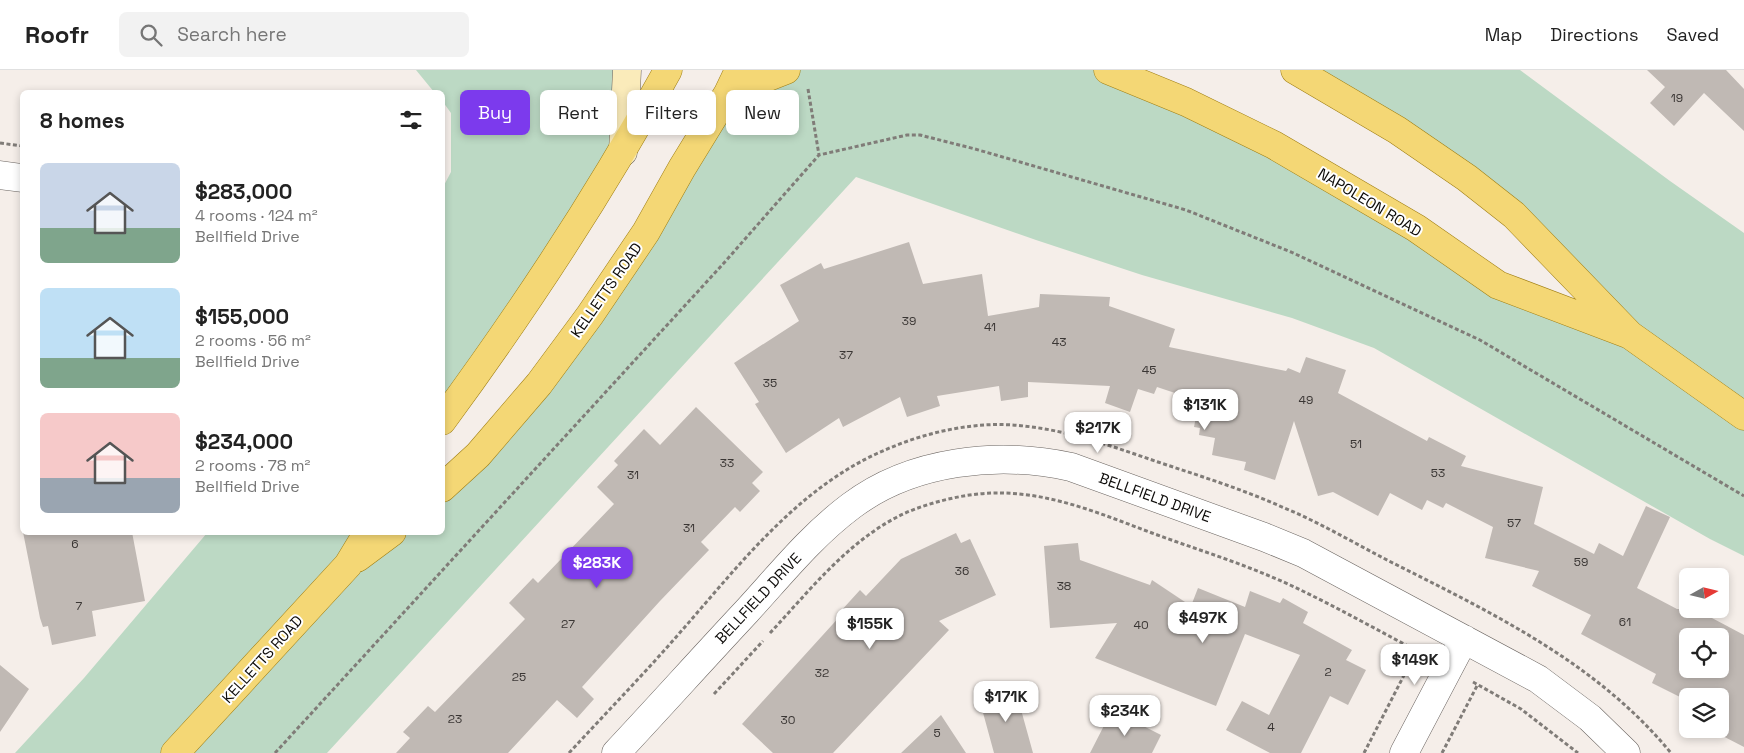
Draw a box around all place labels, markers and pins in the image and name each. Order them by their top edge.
pin: $131K [1170,388,1240,431]
pin: $217K [1063,412,1133,454]
pin: $283K [562,546,632,589]
pin: $497K [1168,602,1238,644]
pin: $155K [835,608,905,650]
pin: $149K [1380,644,1450,686]
pin: $171K [971,680,1041,723]
pin: $234K [1090,694,1160,737]

